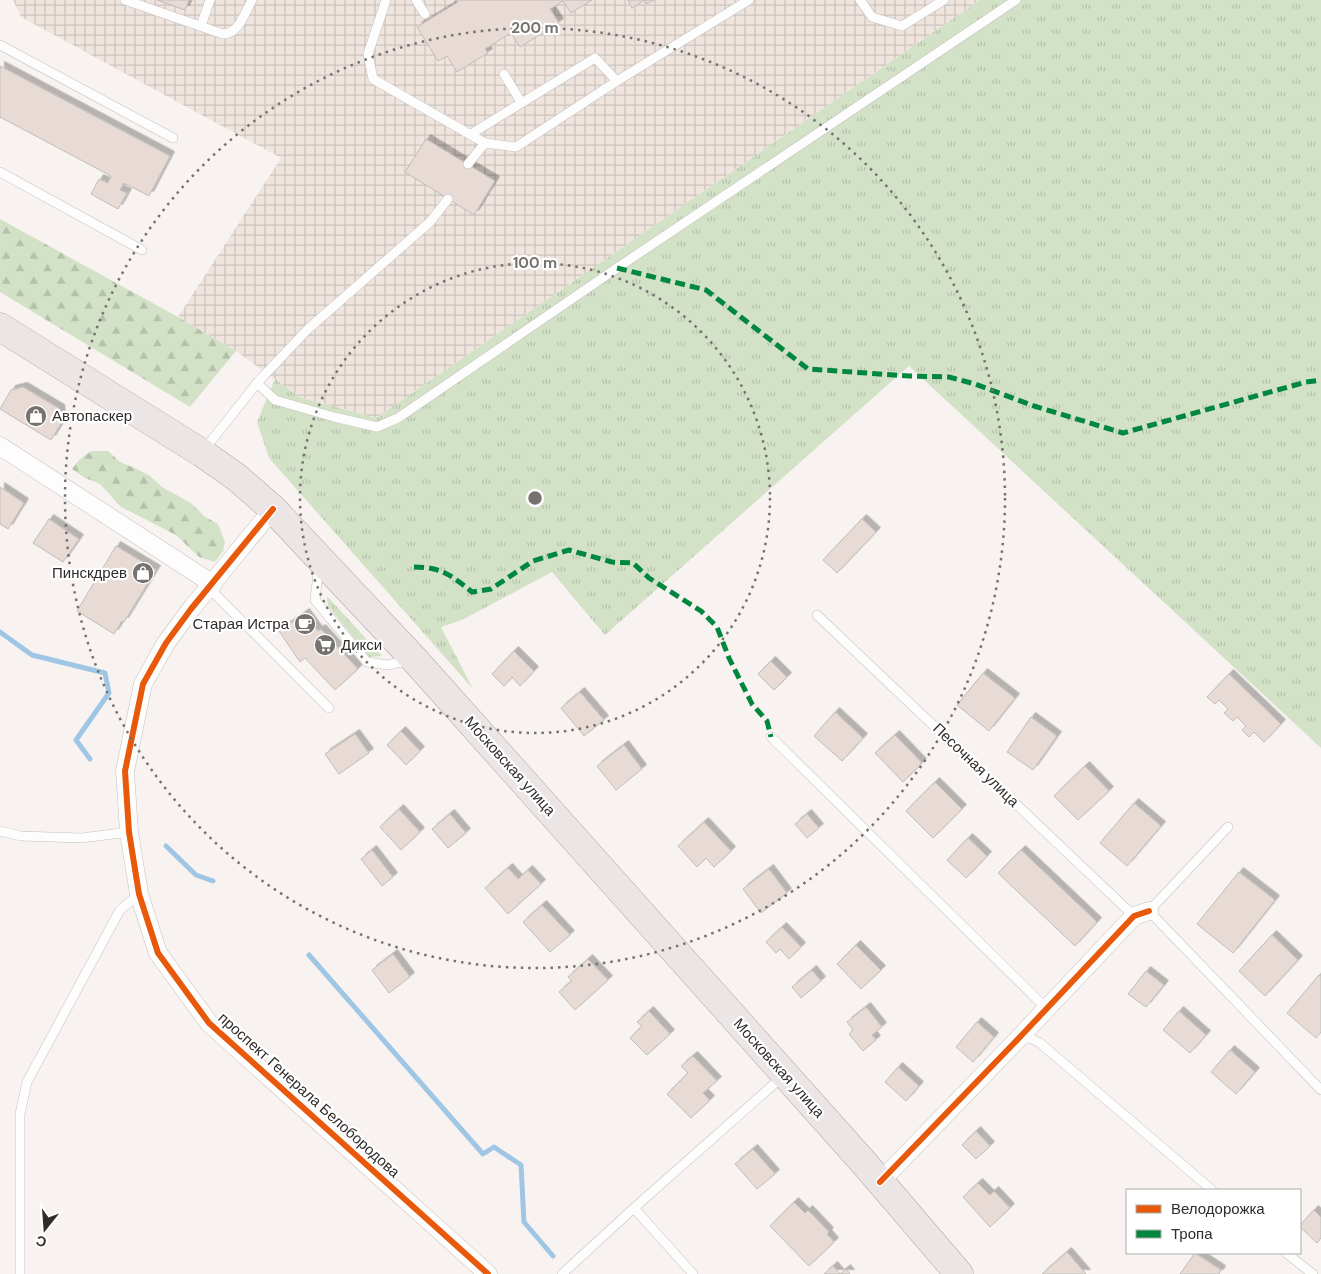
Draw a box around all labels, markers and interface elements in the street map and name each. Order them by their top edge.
text: 200 m [511,18,559,38]
text: 100 m [513,253,557,273]
shop icon: Автопаскер [24,404,48,428]
place label: Автопаскер [52,406,132,426]
centre of rings [526,489,544,507]
shop icon: Пинскдрев [131,561,155,585]
place label: Пинскдрев [52,563,127,583]
cafe icon: Старая Истра [293,612,317,636]
place label: Старая Истра [192,614,290,634]
supermarket icon: Дикси [313,633,337,657]
place label: Дикси [341,635,382,655]
street label: Московская улица [460,712,561,821]
street label: Песочная улица [929,719,1024,812]
street label: проспект Генерала Белобородова [214,1008,404,1182]
street label: Московская улица [729,1014,830,1123]
legend [1126,1189,1301,1254]
text: Велодорожка [1171,1199,1265,1219]
north arrow [20,1204,70,1254]
text: Тропа [1171,1224,1213,1244]
text: С [34,1231,49,1252]

